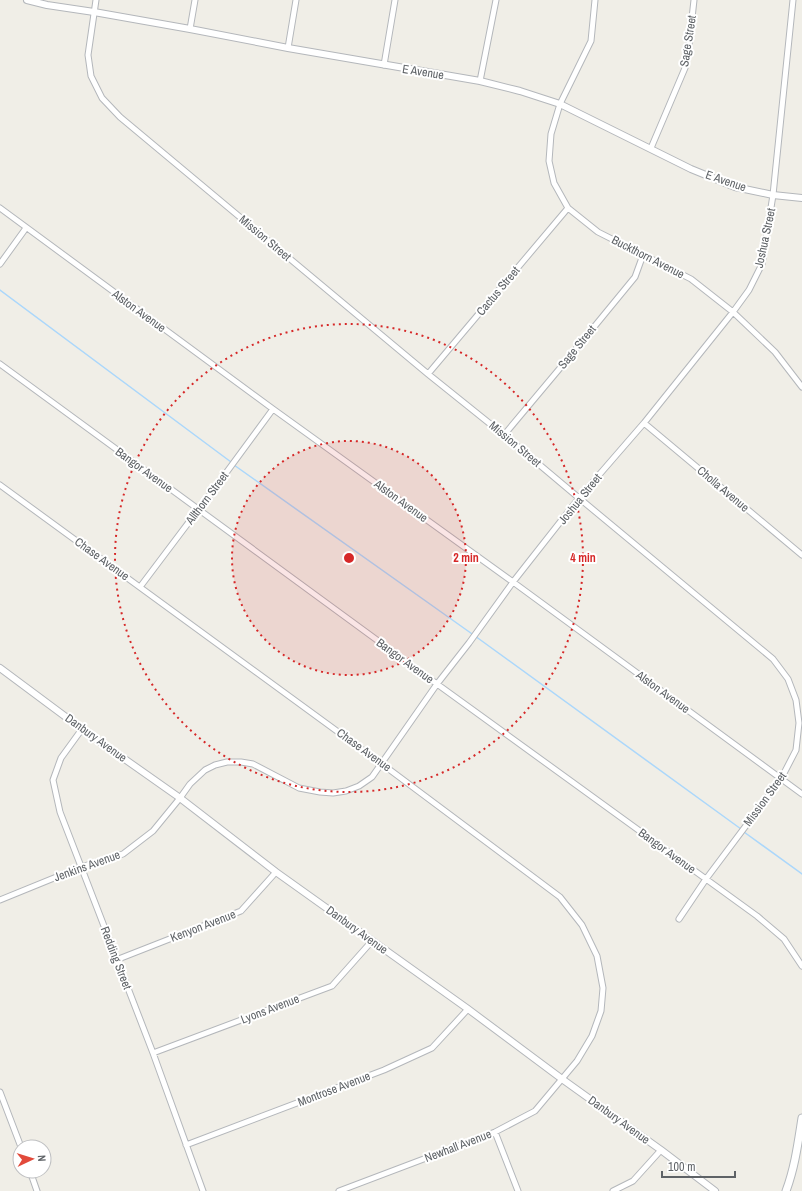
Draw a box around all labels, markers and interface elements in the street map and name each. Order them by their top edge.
street label: Sage Street [676,14,700,68]
street label: E Avenue [401,61,445,83]
street label: E Avenue [704,167,748,195]
street label: Joshua Street [751,206,779,269]
street label: Mission Street [236,211,295,265]
street label: Buckthorn Avenue [609,232,687,282]
street label: Cactus Street [473,263,523,319]
street label: Alston Avenue [108,285,169,336]
street label: Sage Street [554,322,600,372]
street label: Mission Street [486,417,545,471]
street label: Bangor Avenue [112,444,176,496]
street label: Cholla Avenue [694,463,752,515]
street label: Allthorn Street [181,468,232,529]
street label: Joshua Street [555,470,605,528]
street label: Alston Avenue [370,475,431,526]
street label: Chase Avenue [71,534,133,584]
text: 2 min [453,550,479,566]
text: 4 min [570,550,596,566]
centre of rings [342,551,356,565]
street label: Bangor Avenue [373,635,437,687]
street label: Alston Avenue [632,666,693,717]
street label: Danbury Avenue [62,710,130,766]
street label: Chase Avenue [333,725,395,775]
street label: Mission Street [740,768,790,829]
street label: Bangor Avenue [635,825,699,877]
street label: Jenkins Avenue [52,847,122,885]
street label: Danbury Avenue [323,902,391,958]
street label: Kenyon Avenue [168,906,238,946]
street label: Redding Street [97,924,135,992]
street label: Lyons Avenue [239,991,301,1027]
street label: Montrose Avenue [295,1068,373,1110]
street label: Danbury Avenue [585,1092,653,1148]
street label: Newhall Avenue [422,1126,494,1166]
north arrow [12,1139,52,1179]
scale bar [662,1153,735,1179]
text: N [35,1155,49,1162]
text: 100 m [668,1159,695,1175]

